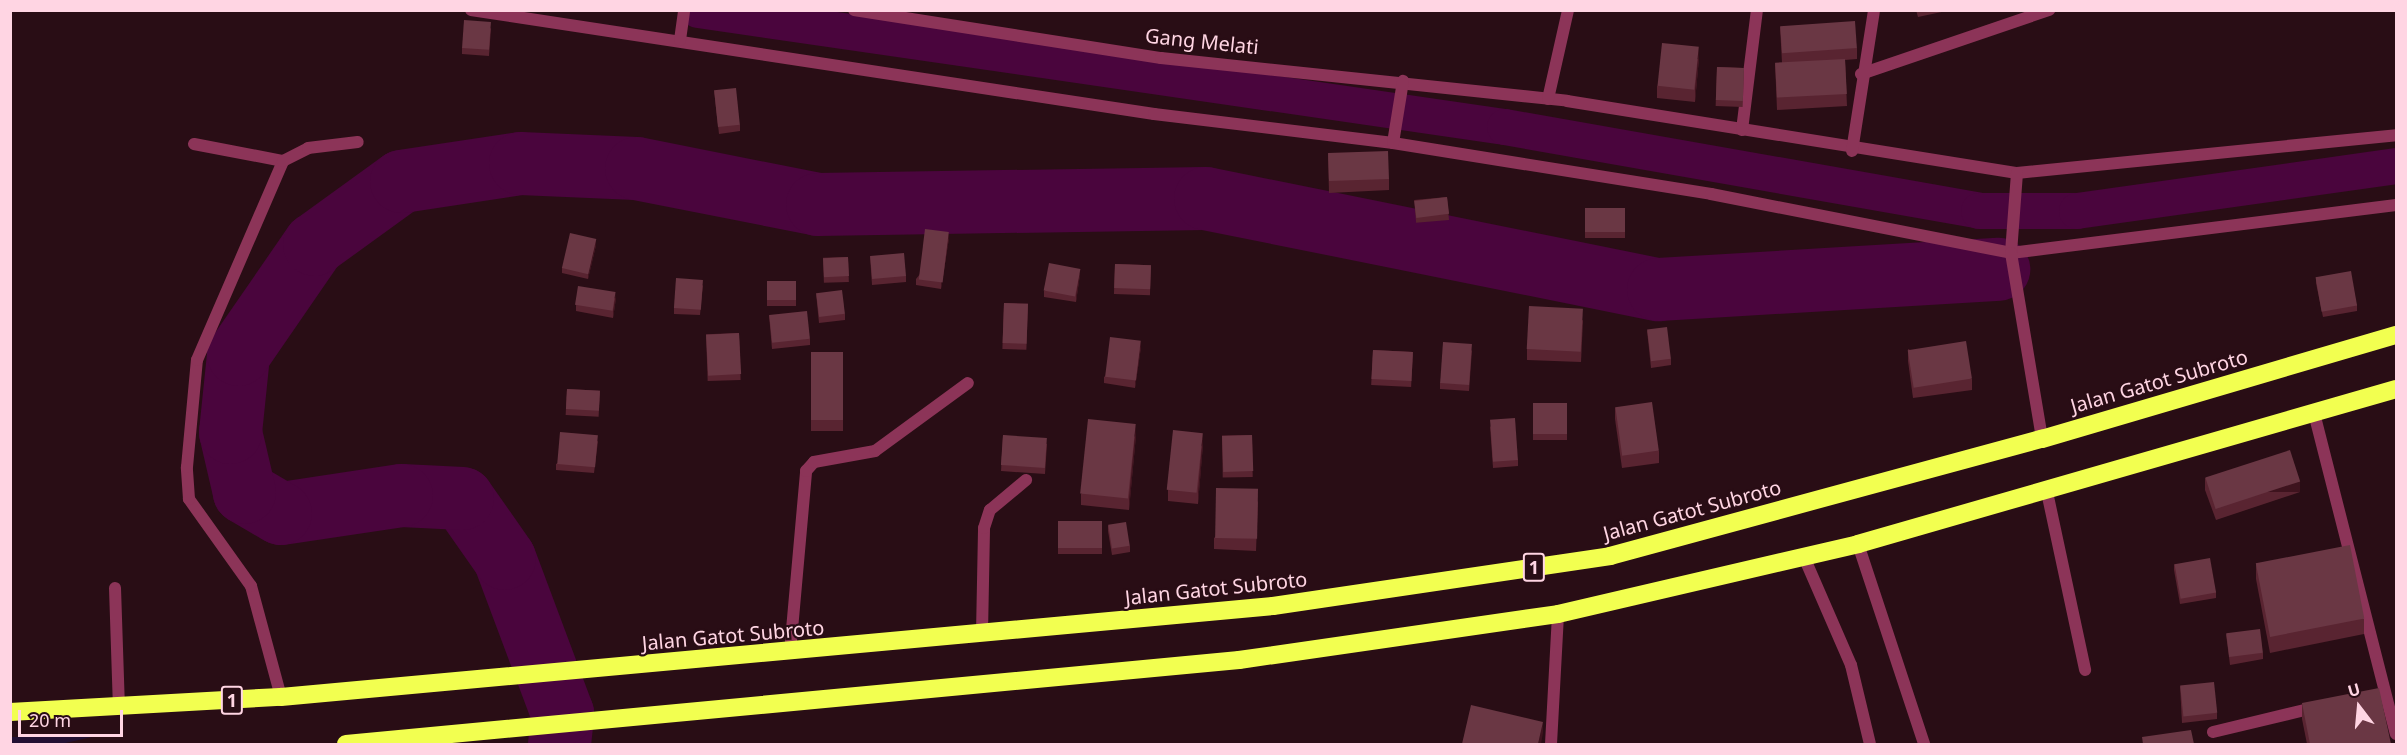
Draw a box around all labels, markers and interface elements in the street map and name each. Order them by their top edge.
street label: Gang Melati [1144,23,1260,59]
street label: Jalan Gatot Subroto [2068,344,2250,418]
street label: Jalan Gatot Subroto [1600,475,1784,545]
road number: 1 [1522,552,1546,582]
street label: Jalan Gatot Subroto [1124,566,1308,610]
street label: Jalan Gatot Subroto [641,615,825,655]
north arrow [2329,677,2389,737]
text: U [2345,677,2363,702]
road number: 1 [220,685,244,715]
scale bar [21,698,126,736]
text: 20 m [29,708,71,732]

